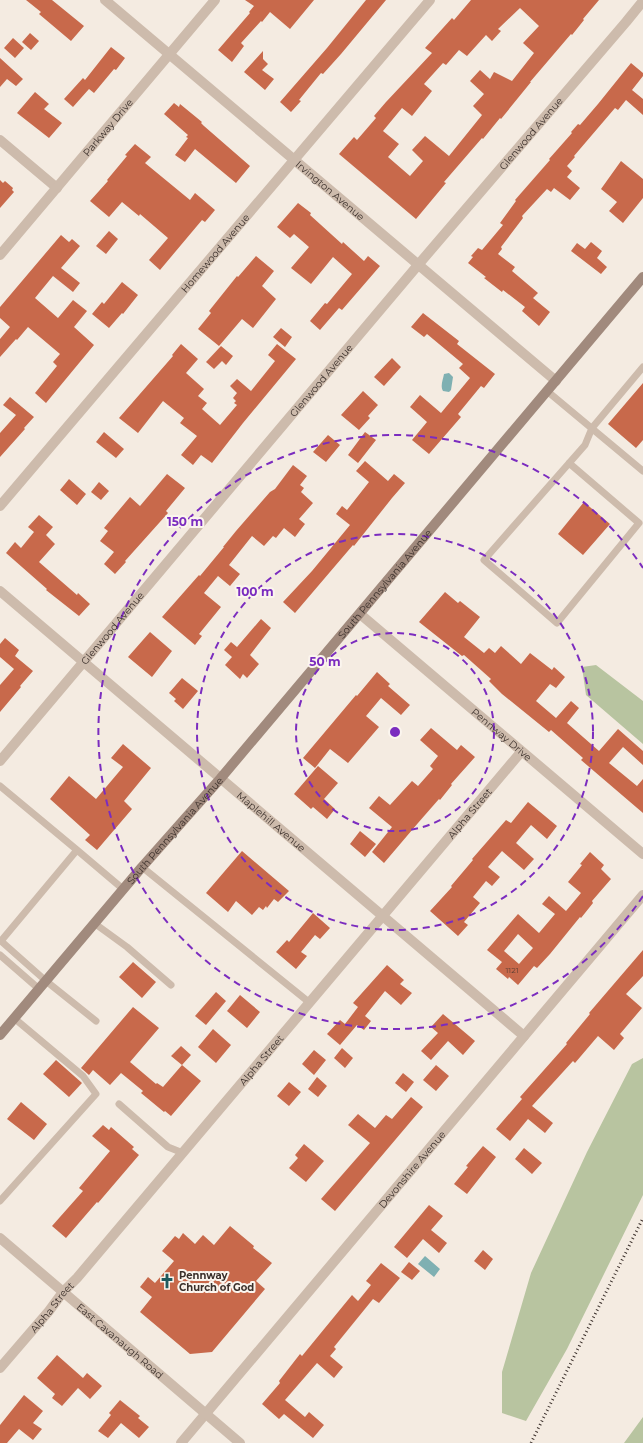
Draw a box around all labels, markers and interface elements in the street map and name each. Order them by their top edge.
street label: Glenwood Avenue [496,94,565,172]
street label: Parkway Drive [80,96,136,159]
street label: Irvington Avenue [293,158,368,223]
street label: Homewood Avenue [178,211,252,295]
street label: Glenwood Avenue [286,341,355,419]
text: 150 m [167,514,203,529]
street label: South Pennsylvania Avenue [335,526,434,641]
text: 100 m [237,584,273,599]
street label: Glenwood Avenue [78,589,147,667]
text: 50 m [309,654,341,669]
street label: Pennway Drive [469,705,535,764]
centre of rings [388,725,402,739]
street label: South Pennsylvania Avenue [124,774,226,887]
street label: Alpha Street [444,785,494,841]
street label: Maplehill Avenue [234,789,308,854]
house number: 1121 [505,965,519,975]
street label: Alpha Street [236,1032,286,1088]
street label: Devonshire Avenue [375,1128,448,1211]
place label: Pennway Church of God [179,1269,254,1294]
church icon: Pennway Church of God [158,1272,176,1290]
street label: Alpha Street [27,1279,76,1335]
street label: East Cavanaugh Road [74,1300,166,1381]

